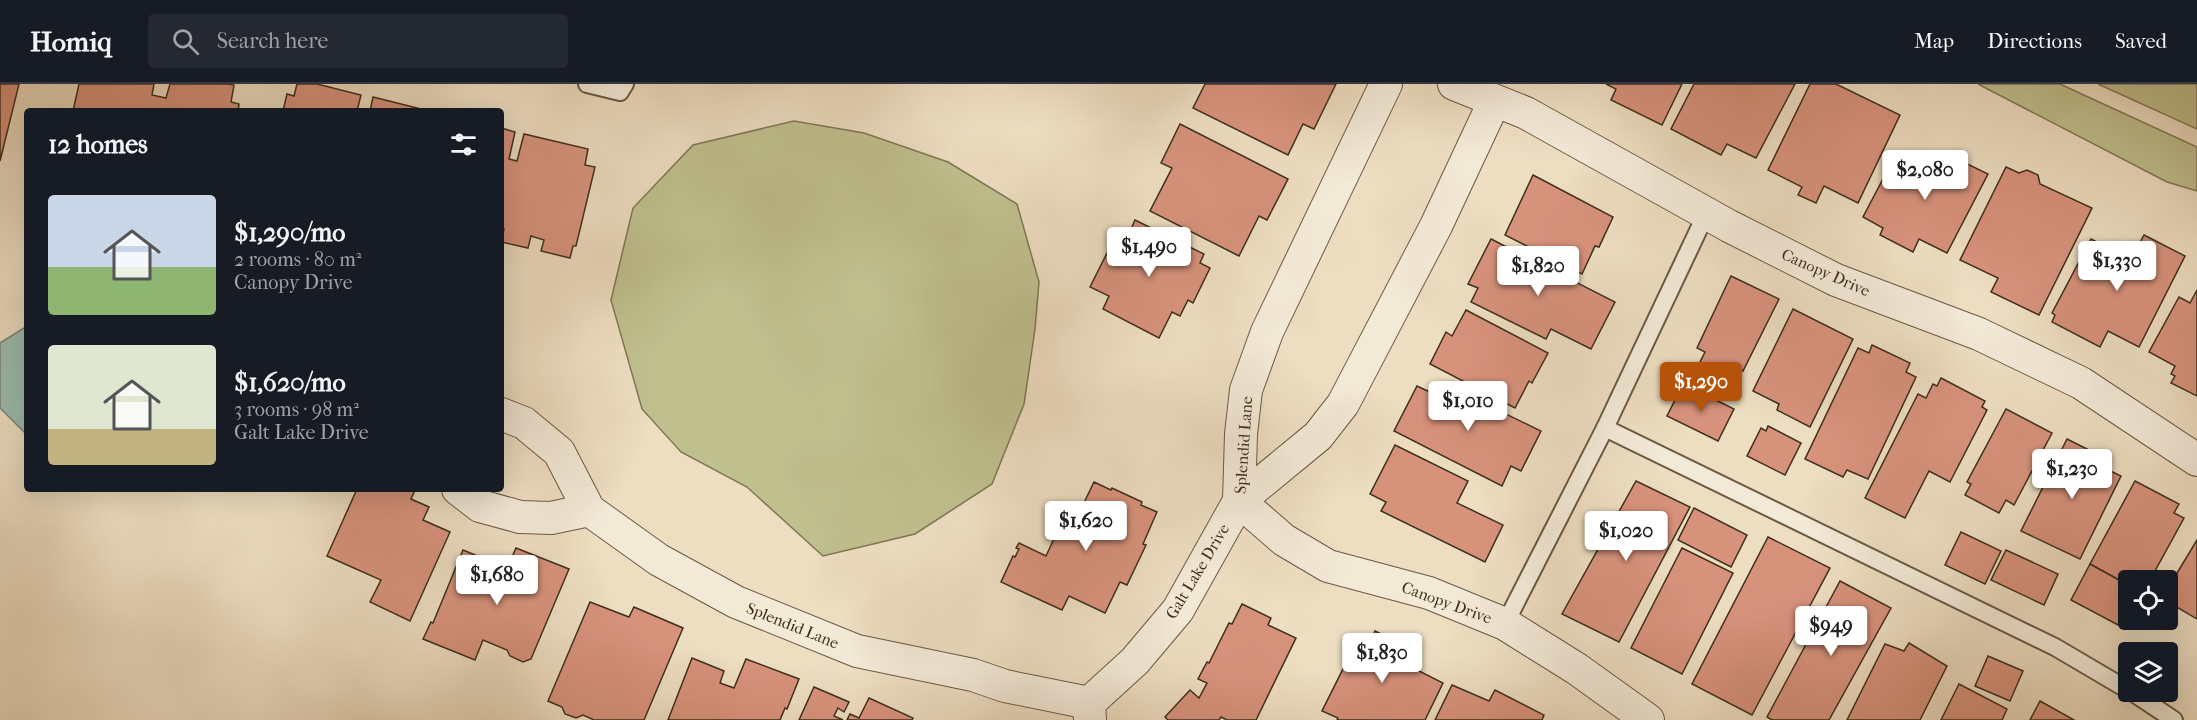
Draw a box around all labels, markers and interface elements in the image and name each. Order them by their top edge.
search box [148,14,568,68]
text: Homiq [30,25,112,58]
icon: search [169,25,202,58]
text: Search here [217,28,328,54]
text: Map [1914,29,1954,53]
text: Directions [1987,29,2082,53]
text: Saved [2115,29,2167,53]
icon: filters [447,128,480,161]
text: 12 homes [48,129,148,160]
pin: $2,080 [1876,150,1974,201]
text: $2,080 [1896,158,1954,181]
text: $1,290/mo [234,217,345,248]
icon: home [96,219,168,291]
pin: $1,490 [1100,227,1198,278]
text: $1,490 [1121,235,1177,258]
pin: $1,330 [2068,241,2166,292]
street label: Canopy Drive [1779,244,1873,300]
pin: $1,820 [1489,246,1587,297]
text: 2 rooms · 80 m² [234,248,361,271]
text: $1,330 [2092,249,2142,272]
text: $1,820 [1511,254,1565,277]
text: Canopy Drive [234,271,353,294]
pin: $1,290 [1652,362,1750,413]
text: $1,620/mo [234,367,346,398]
icon: home [96,369,168,441]
text: $1,290 [1674,370,1728,393]
pin: $1,010 [1419,381,1517,432]
text: $1,010 [1442,389,1494,412]
street label: Splendid Lane [1231,395,1256,495]
text: 3 rooms · 98 m² [234,398,359,421]
text: Galt Lake Drive [234,421,369,444]
pin: $1,230 [2023,449,2121,500]
text: $1,230 [2046,457,2098,480]
pin: $1,620 [1037,501,1135,552]
text: $1,620 [1059,509,1113,532]
pin: $1,020 [1577,511,1675,562]
text: $1,020 [1599,519,1653,542]
street label: Galt Lake Drive [1162,520,1233,622]
pin: $1,680 [448,555,546,606]
text: $1,680 [470,563,524,586]
map controls [2118,570,2178,702]
button: locate [2118,570,2178,630]
street label: Canopy Drive [1399,577,1495,628]
street label: Splendid Lane [744,598,842,653]
pin: $949 [1795,606,1867,657]
text: $949 [1809,614,1853,637]
pin: $1,830 [1333,633,1431,684]
text: $1,830 [1356,641,1408,664]
button: layers [2118,642,2178,702]

